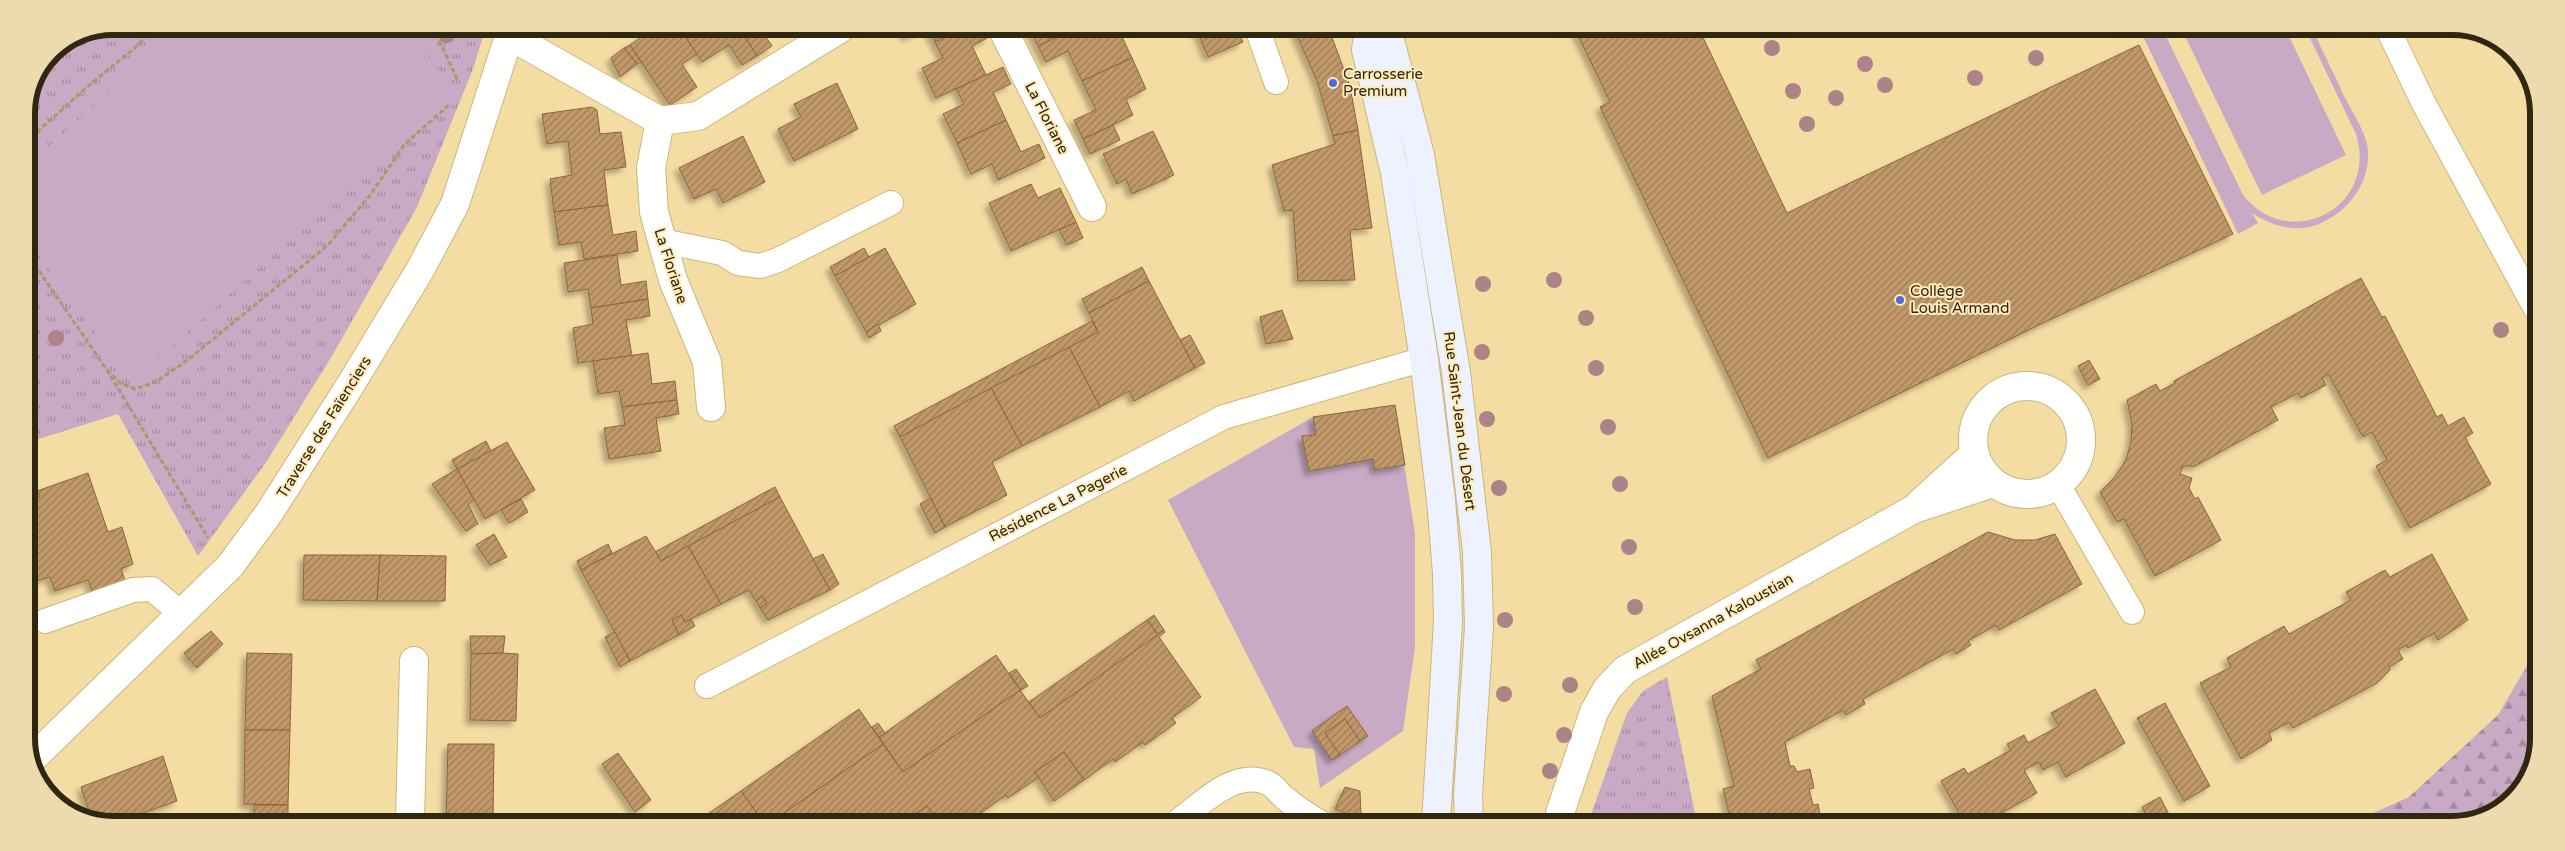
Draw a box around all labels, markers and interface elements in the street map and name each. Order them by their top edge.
place label: Carrosserie Premium [1343,65,1423,100]
marker: Carrosserie Premium [1327,77,1339,89]
street label: La Floriane [1021,79,1073,157]
street label: La Floriane [650,226,692,306]
place label: Collège Louis Armand [1910,282,2009,317]
marker: Collège Louis Armand [1894,294,1906,306]
street label: Rue Saint-Jean du Désert [1440,330,1480,512]
street label: Traverse des Faïenciers [273,353,375,501]
street label: Résidence La Pagerie [986,460,1130,546]
street label: Allée Ovsanna Kaloustian [1630,569,1796,673]

